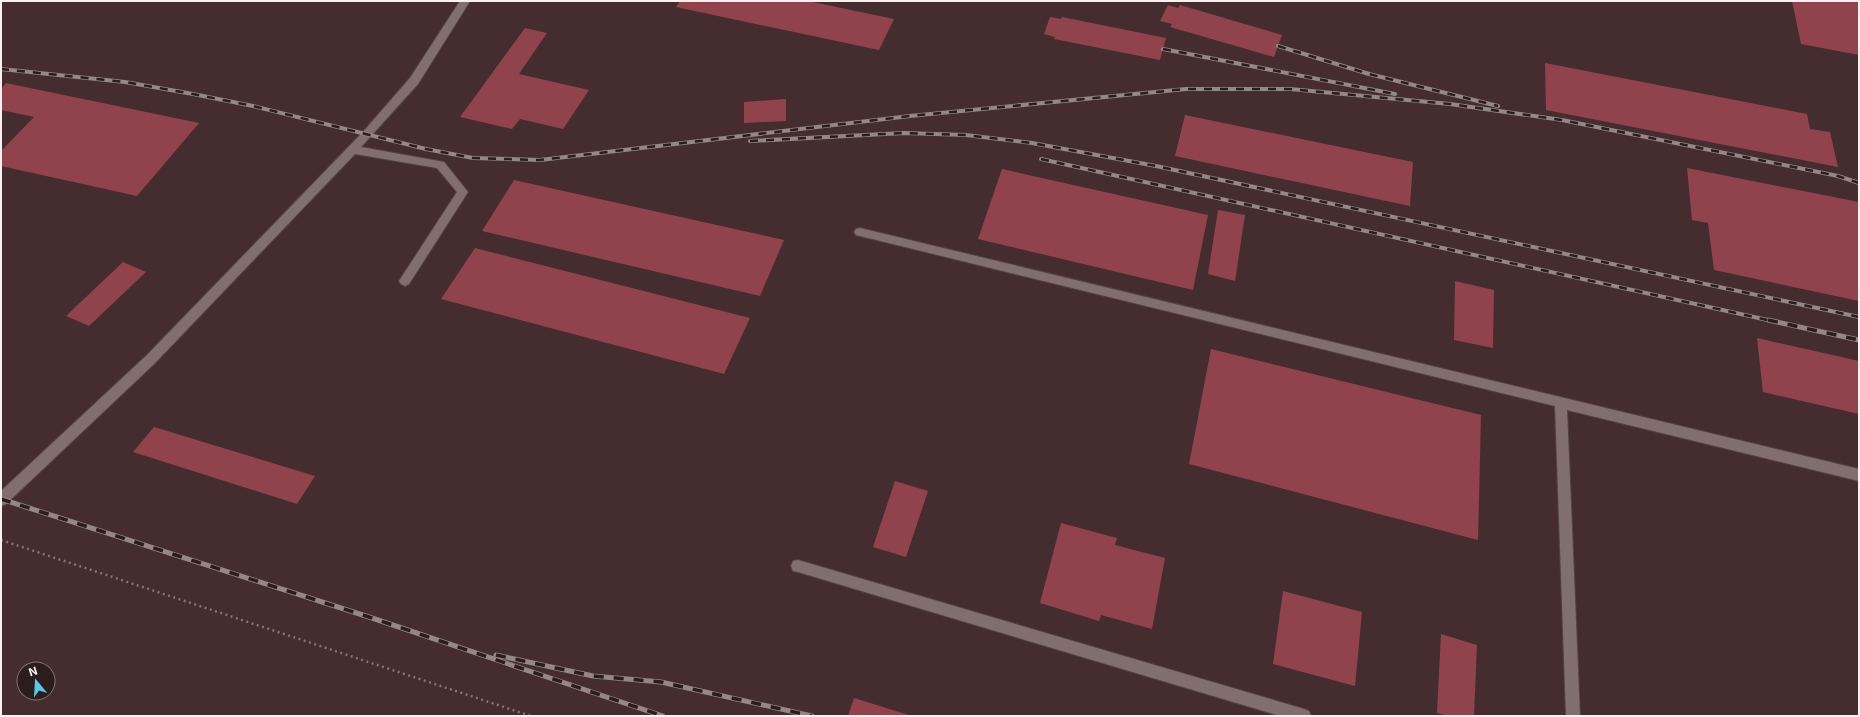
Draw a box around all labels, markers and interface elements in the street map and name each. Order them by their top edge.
north arrow [16,661,56,701]
text: N [27,664,39,679]

